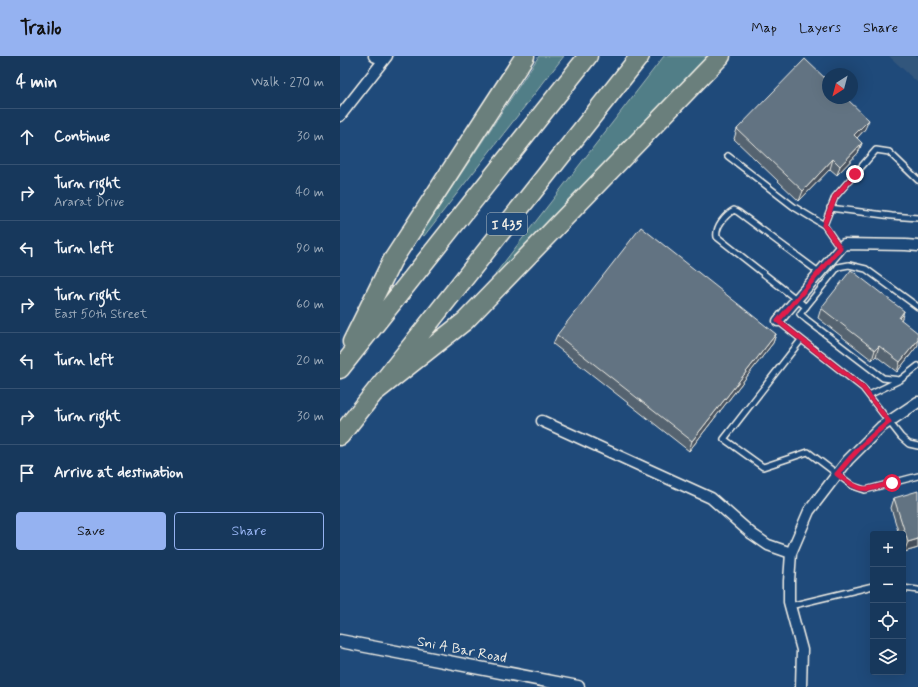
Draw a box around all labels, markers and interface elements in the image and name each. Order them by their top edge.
text: Trailo [20,16,62,41]
text: Map [751,19,777,37]
text: Layers [799,19,841,37]
text: Share [863,19,898,37]
north arrow [822,68,858,104]
text: 4 min [16,71,57,93]
text: Walk · 270 m [251,74,324,91]
icon: ahead [16,126,38,148]
text: Continue [54,127,110,147]
text: 30 m [297,128,324,145]
route end [846,165,864,183]
text: Turn right [54,174,121,194]
icon: right [16,182,38,204]
text: 40 m [295,184,324,201]
text: Ararat Drive [54,194,124,211]
road number: I 435 [487,213,527,235]
icon: left [16,238,38,260]
text: Turn left [54,239,114,259]
text: 90 m [296,240,324,257]
text: Turn right [54,286,121,306]
icon: right [16,294,38,316]
text: 60 m [296,296,324,313]
text: East 50th Street [54,306,147,323]
icon: left [16,350,38,372]
text: Turn left [54,351,114,371]
text: 20 m [296,352,324,369]
icon: right [16,406,38,428]
text: Turn right [54,407,121,427]
text: 30 m [297,408,324,425]
icon: arrive [16,462,38,484]
text: Arrive at destination [54,463,183,483]
route start [883,474,901,492]
button: Save [16,512,166,550]
button: Share [174,512,324,550]
map controls [870,531,906,675]
button: + [870,531,906,567]
button: − [870,567,906,603]
button: locate [870,603,906,639]
street label: Sni A Bar Road [415,632,508,667]
button: layers [870,639,906,675]

